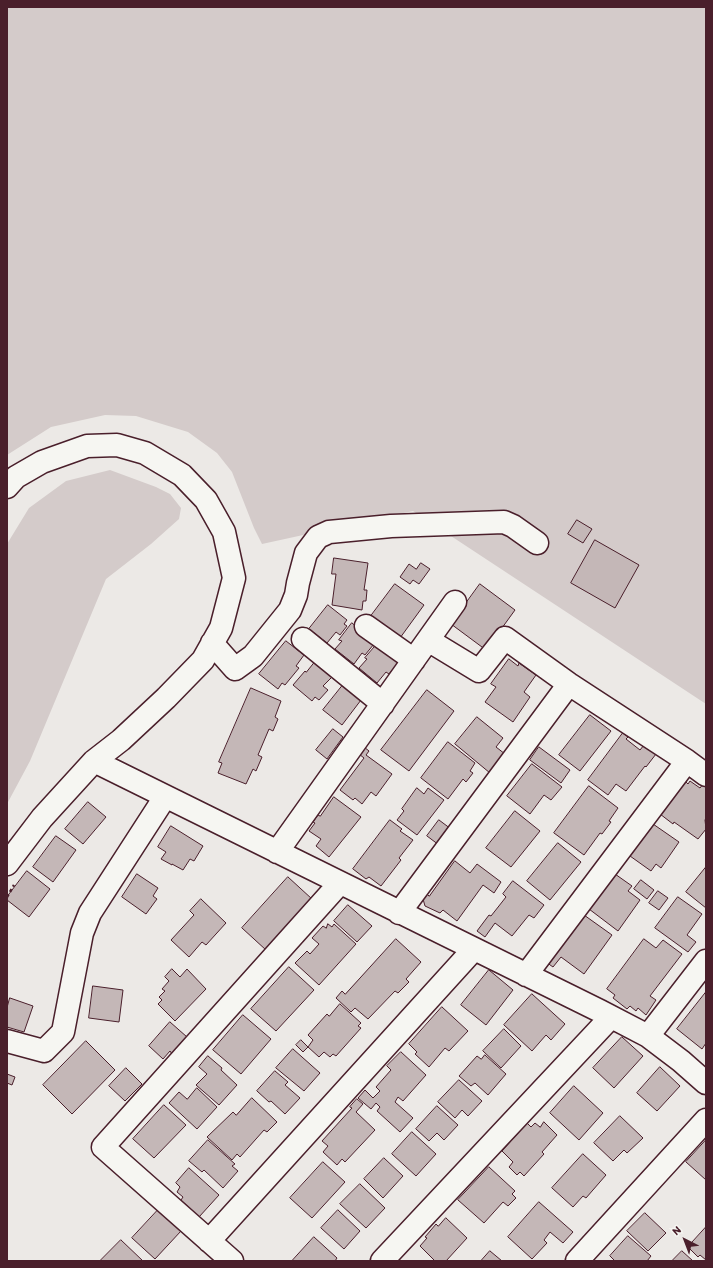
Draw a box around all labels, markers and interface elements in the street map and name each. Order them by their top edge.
north arrow [665,1220,705,1260]
text: N [670,1223,684,1238]

